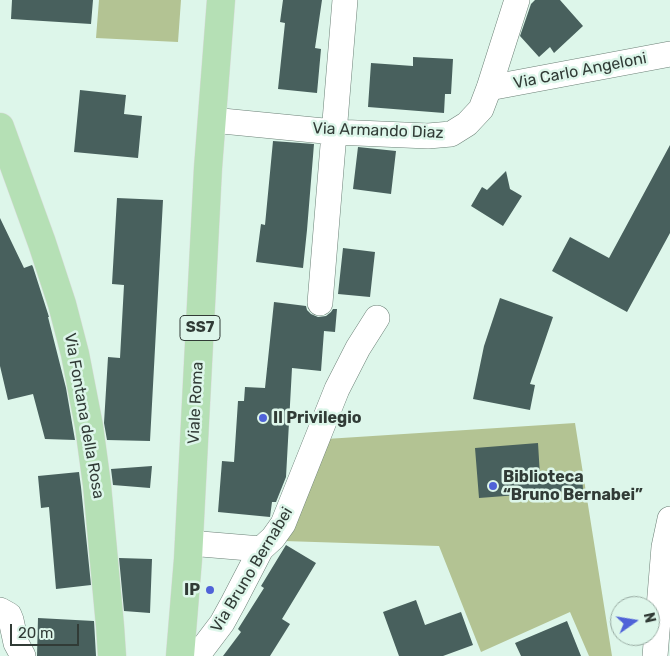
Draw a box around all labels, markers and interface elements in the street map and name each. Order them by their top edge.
street label: Via Carlo Angeloni [512,49,648,93]
street label: Via Armando Diaz [312,119,444,143]
road number: SS7 [180,316,220,340]
street label: Via Fontana della Rosa [60,332,108,500]
street label: Viale Roma [184,361,208,445]
place label: Il Privilegio [273,408,361,428]
marker: Il Privilegio [257,412,269,424]
place label: Biblioteca “Bruno Bernabei” [503,467,643,505]
marker: Biblioteca “Bruno Bernabei” [487,480,499,492]
street label: Via Bruno Bernabei [207,504,297,636]
place label: IP [184,580,200,600]
marker: IP [204,584,216,596]
north arrow [610,596,660,646]
text: N [640,611,659,625]
scale bar [12,614,81,646]
text: 20 m [18,624,53,642]

